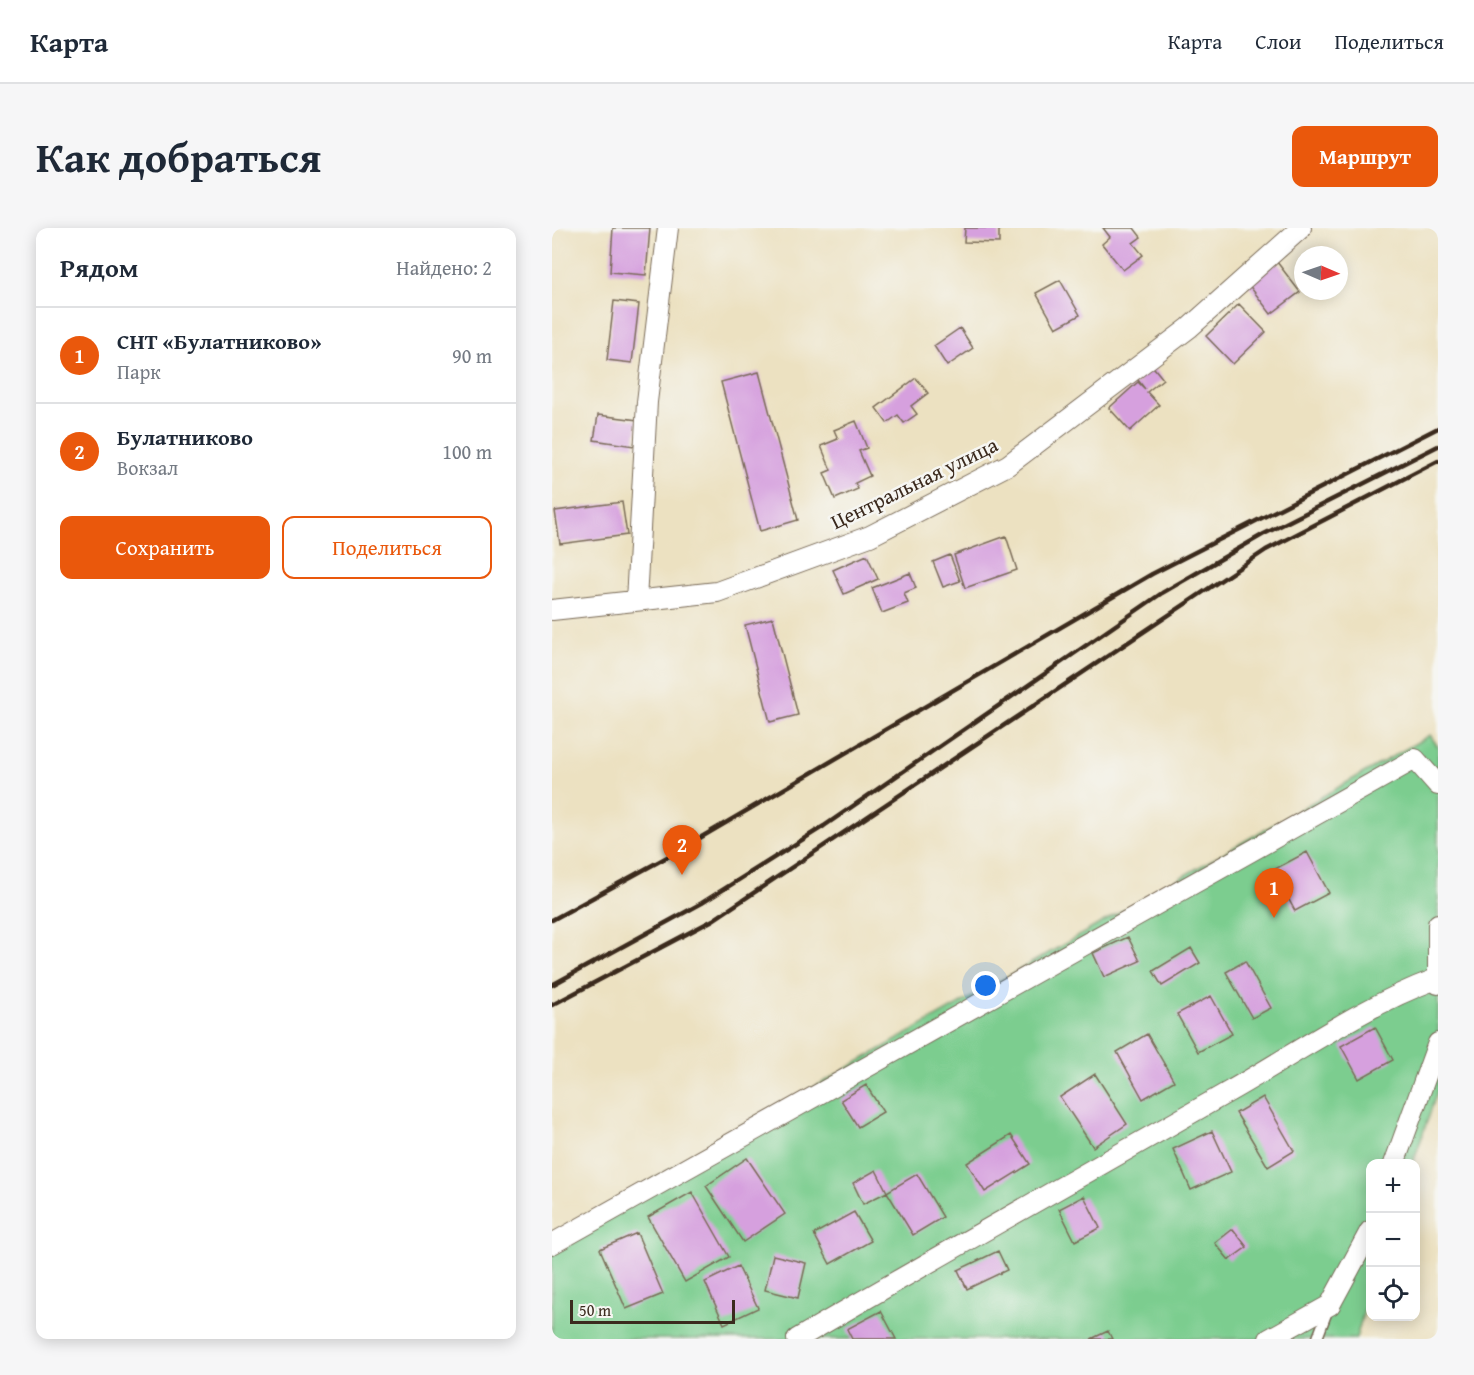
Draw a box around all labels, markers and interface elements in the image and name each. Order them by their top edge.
text: Карта [30,21,108,62]
text: Карта [1168,26,1222,57]
text: Слои [1255,26,1301,57]
text: Поделиться [1334,26,1444,57]
text: Как добраться [36,126,321,187]
button: Маршрут [1292,126,1438,187]
north arrow [1294,246,1348,300]
text: Рядом [60,248,138,287]
text: Найдено: 2 [396,253,492,282]
text: СНТ «Булатниково» [117,325,322,357]
text: 1 [74,341,85,370]
text: 90 m [452,341,492,370]
text: Парк [117,357,161,386]
text: Булатниково [117,421,253,453]
street label: Центральная улица [825,429,1003,537]
text: 2 [74,437,85,466]
text: 100 m [442,437,492,466]
text: Вокзал [117,453,178,482]
button: Сохранить [60,516,270,579]
button: Поделиться [282,516,492,579]
pin: 2 [662,826,702,875]
pin: 1 [1254,868,1294,918]
your location [971,971,1000,1000]
map controls [1366,1159,1420,1321]
button: + [1366,1159,1420,1213]
button: − [1366,1213,1420,1267]
button: locate [1366,1267,1420,1321]
scale bar [570,1297,735,1324]
text: 50 m [579,1298,611,1322]

